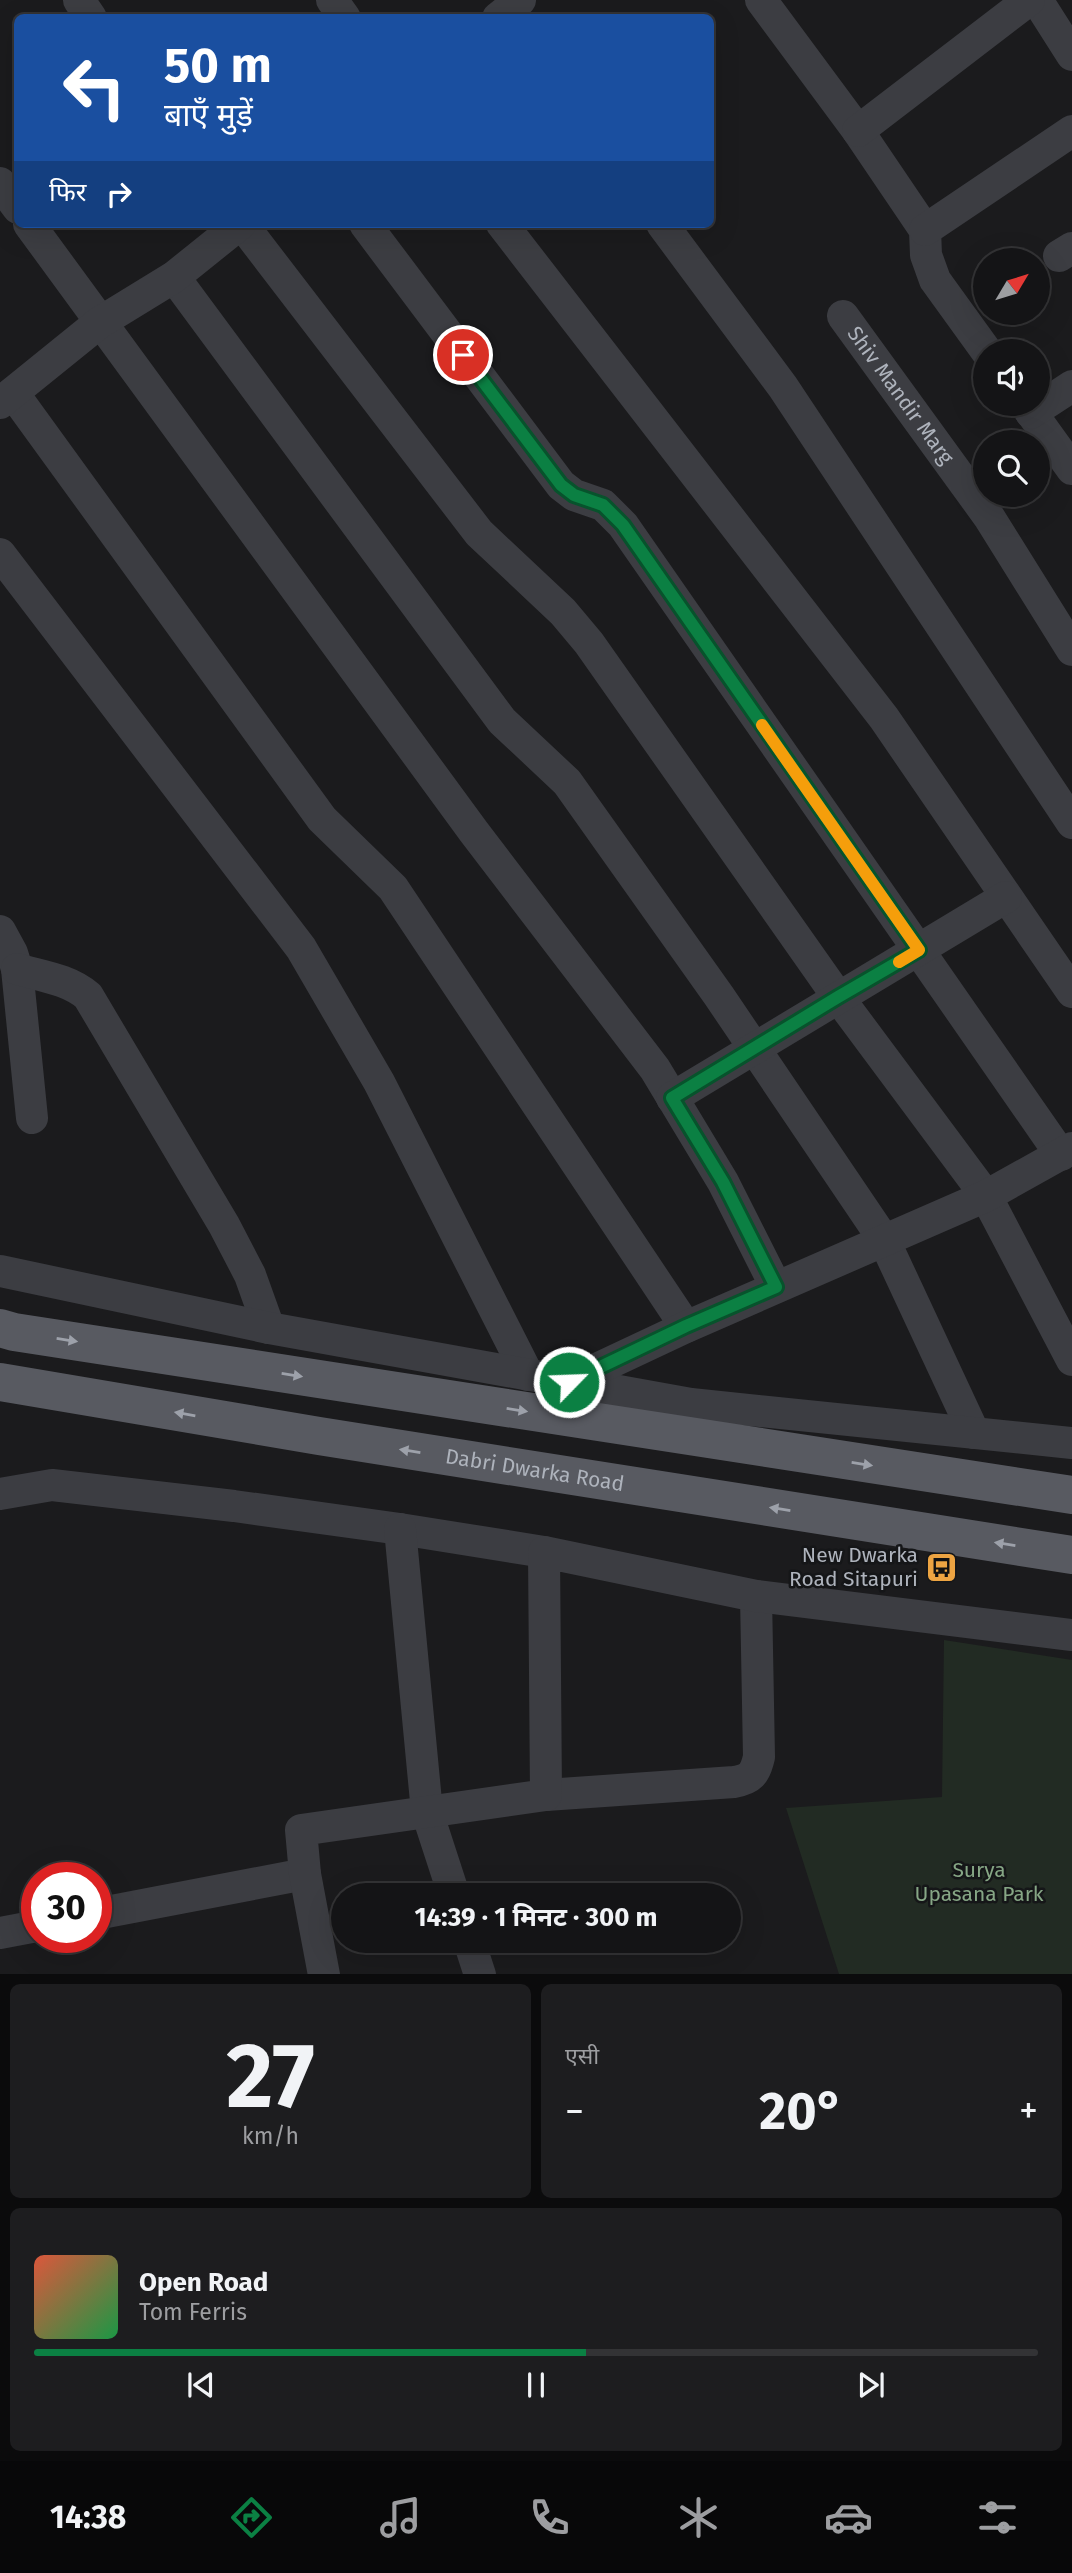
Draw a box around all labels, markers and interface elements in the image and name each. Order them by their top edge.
text: 50 m [164,36,272,95]
icon: left [49,42,140,133]
text: बाएँ मुड़ें [164,96,253,134]
icon: right [100,175,138,213]
text: फिर [49,177,86,208]
north arrow [973,248,1050,326]
map controls [973,248,1050,507]
street label: Shiv Mandir Marg [842,321,959,470]
pin [433,325,493,385]
icon: arrive [444,336,482,374]
button: sound [973,339,1050,416]
button: search [973,430,1050,507]
one-way arrow [56,1335,78,1346]
position arrow [532,1345,606,1419]
one-way arrow [281,1370,303,1381]
one-way arrow [506,1405,528,1416]
one-way arrow [174,1408,196,1419]
street label: Dabri Dwarka Road [444,1443,626,1497]
one-way arrow [399,1445,421,1456]
one-way arrow [851,1459,873,1470]
one-way arrow [769,1503,791,1514]
one-way arrow [993,1538,1015,1549]
place label: New Dwarka Road Sitapuri [789,1542,918,1592]
bus stop icon: New Dwarka Road Sitapuri [924,1550,958,1584]
park label: Surya Upasana Park [914,1857,1044,1907]
speed limit sign: 30 [21,1862,112,1953]
text: 14:39 · 1 मिनट · 300 m [414,1902,658,1933]
text: 27 [226,2022,315,2131]
text: एसी [565,2042,599,2070]
text: 20° [759,2080,844,2143]
text: − [565,2088,584,2134]
text: + [1019,2088,1038,2134]
text: km/h [242,2122,299,2150]
text: Open Road [139,2267,268,2298]
text: Tom Ferris [139,2298,247,2326]
icon: previous [182,2366,220,2404]
icon: pause [517,2366,555,2404]
icon: next [852,2366,890,2404]
icon: directions [227,2493,276,2542]
icon: music [376,2493,425,2542]
icon: phone [525,2493,574,2542]
icon: climate [674,2493,723,2542]
icon: car [824,2493,873,2542]
icon: filters [973,2493,1022,2542]
text: 14:38 [50,2498,126,2536]

